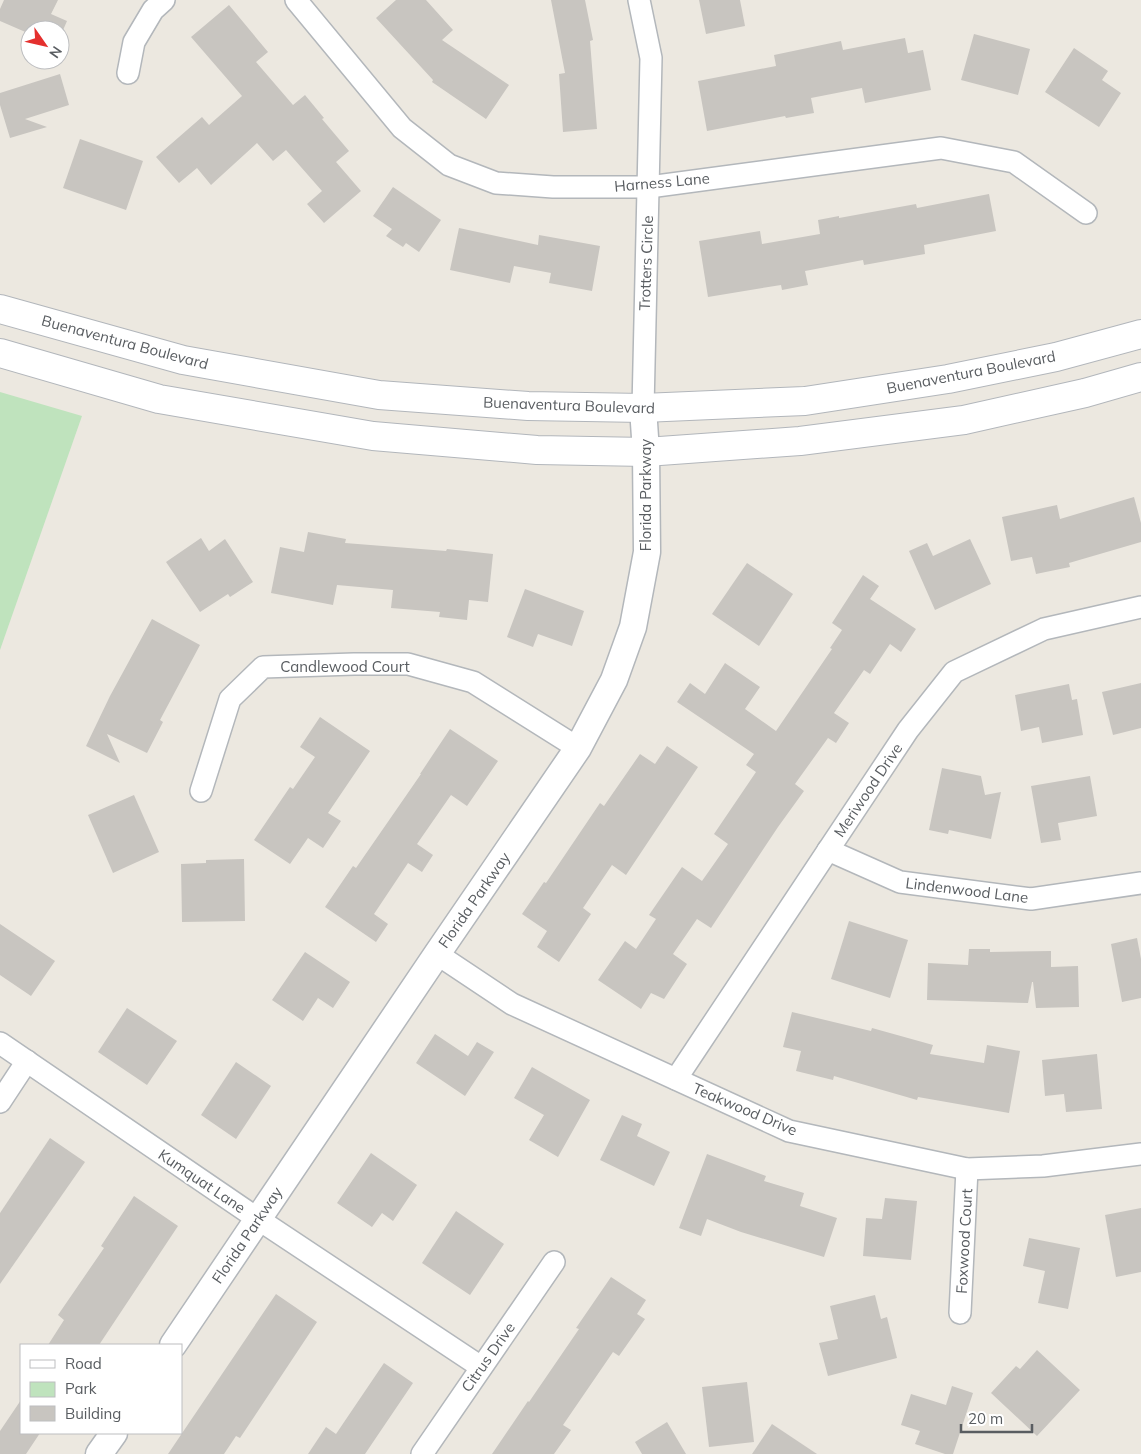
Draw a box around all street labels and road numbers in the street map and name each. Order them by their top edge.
street label: Harness Lane [613,168,711,196]
street label: Trotters Circle [635,215,657,311]
street label: Buenaventura Boulevard [39,311,211,373]
street label: Buenaventura Boulevard [885,346,1057,398]
street label: Buenaventura Boulevard [483,393,655,417]
street label: Florida Parkway [636,439,655,551]
street label: Candlewood Court [280,657,410,676]
street label: Meriwood Drive [830,739,906,841]
street label: Florida Parkway [434,848,514,952]
street label: Lindenwood Lane [905,873,1029,907]
street label: Teakwood Drive [690,1078,800,1140]
street label: Kumquat Lane [155,1145,249,1217]
street label: Florida Parkway [208,1183,286,1287]
street label: Foxwood Court [952,1188,976,1294]
street label: Citrus Drive [457,1318,519,1396]

